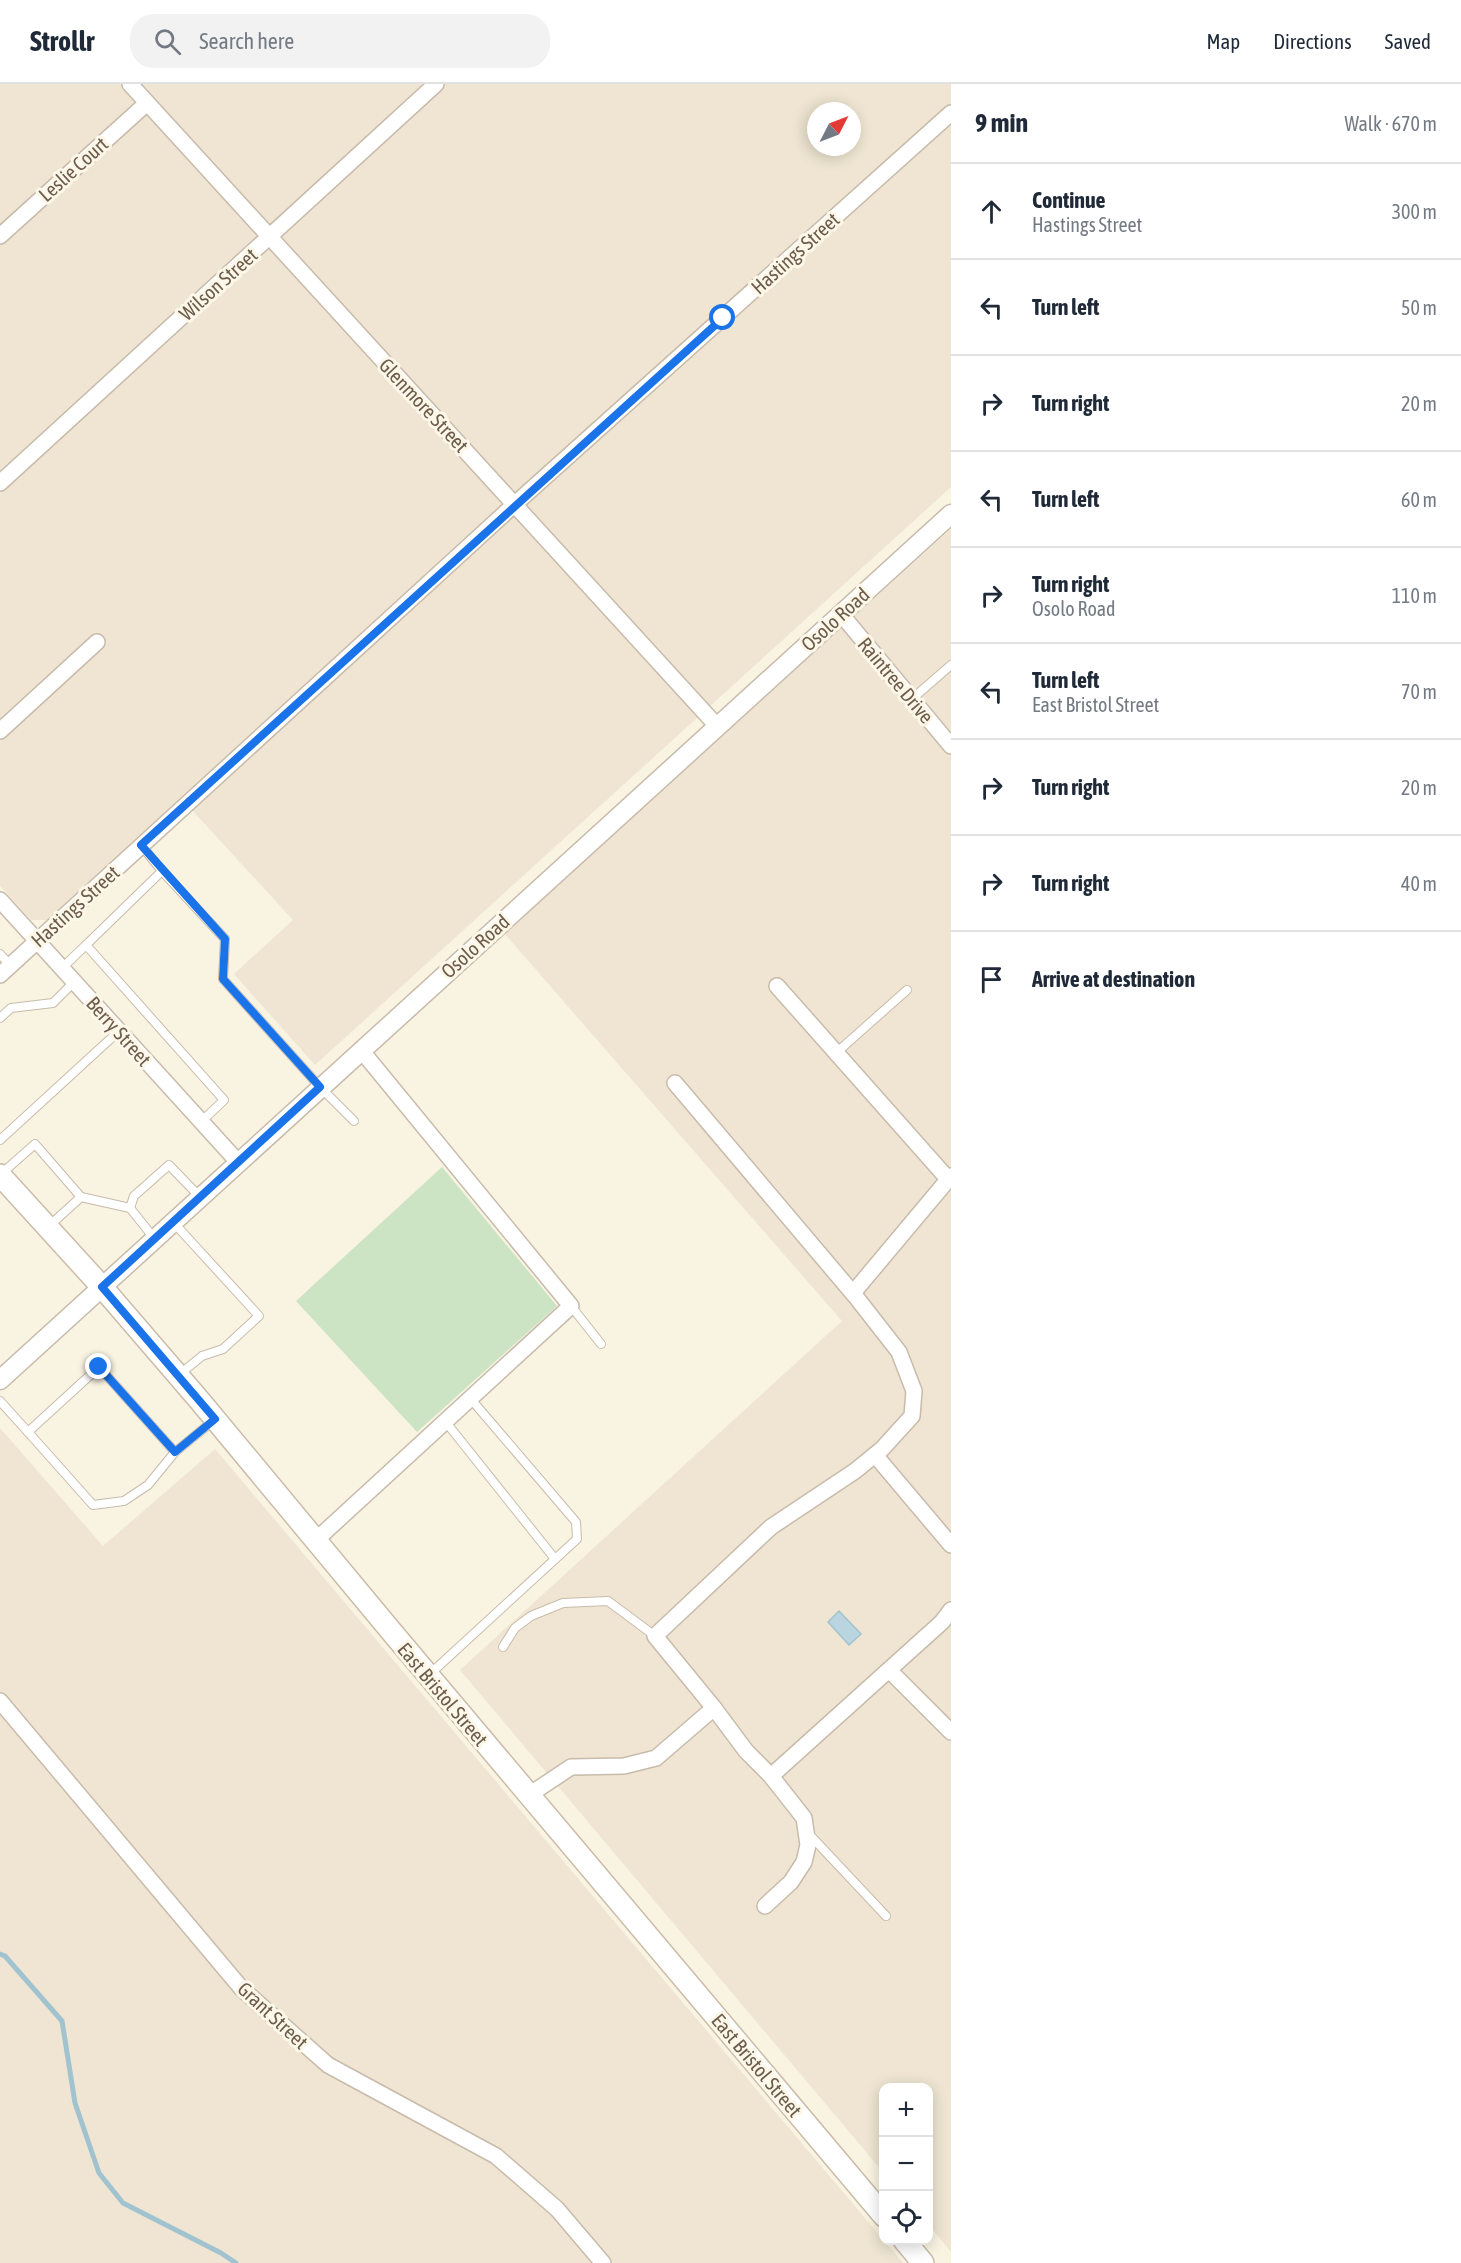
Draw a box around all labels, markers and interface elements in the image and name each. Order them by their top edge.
search box [130,14,550,68]
text: Strollr [30,25,94,57]
icon: search [151,25,184,58]
text: Search here [199,28,294,54]
text: Map [1206,29,1240,53]
text: Directions [1273,29,1352,53]
text: Saved [1385,29,1431,53]
north arrow [807,102,861,156]
text: 9 min [975,108,1028,138]
text: Walk · 670 m [1345,112,1437,135]
street label: Leslie Court [34,132,112,206]
text: Continue [1032,187,1106,213]
icon: ahead [975,195,1008,228]
text: 300 m [1392,200,1437,223]
street label: Hastings Street [746,207,844,298]
text: Hastings Street [1032,213,1142,236]
street label: Wilson Street [174,243,262,325]
icon: left [975,291,1008,324]
text: Turn left [1032,294,1099,320]
text: 50 m [1401,296,1437,319]
route start [709,304,735,330]
street label: Glenmore Street [375,353,473,457]
icon: right [975,387,1008,420]
text: Turn right [1032,390,1109,416]
text: 20 m [1401,392,1437,415]
icon: left [975,483,1008,516]
text: Turn left [1032,486,1099,512]
text: 60 m [1401,488,1437,511]
text: Turn right [1032,571,1109,597]
icon: right [975,579,1008,612]
street label: Osolo Road [796,582,874,656]
text: 110 m [1392,584,1437,607]
text: Osolo Road [1032,597,1116,620]
street label: Raintree Drive [853,632,939,728]
text: Turn left [1032,667,1099,693]
icon: left [975,675,1008,708]
text: 70 m [1401,680,1437,703]
text: East Bristol Street [1032,693,1159,716]
icon: right [975,771,1008,804]
text: Turn right [1032,774,1109,800]
text: 20 m [1401,776,1437,799]
street label: Hastings Street [26,860,124,951]
icon: right [975,867,1008,900]
text: Turn right [1032,870,1109,896]
text: 40 m [1401,872,1437,895]
street label: Osolo Road [436,909,514,983]
icon: arrive [975,963,1008,996]
text: Arrive at destination [1032,966,1195,992]
street label: Berry Street [82,992,156,1071]
route end [85,1353,111,1379]
street label: East Bristol Street [393,1638,493,1750]
street label: Grant Street [233,1977,313,2053]
street label: East Bristol Street [707,2009,807,2121]
map controls [879,2083,933,2245]
button: + [879,2083,933,2137]
button: − [879,2137,933,2191]
button: locate [879,2191,933,2245]

